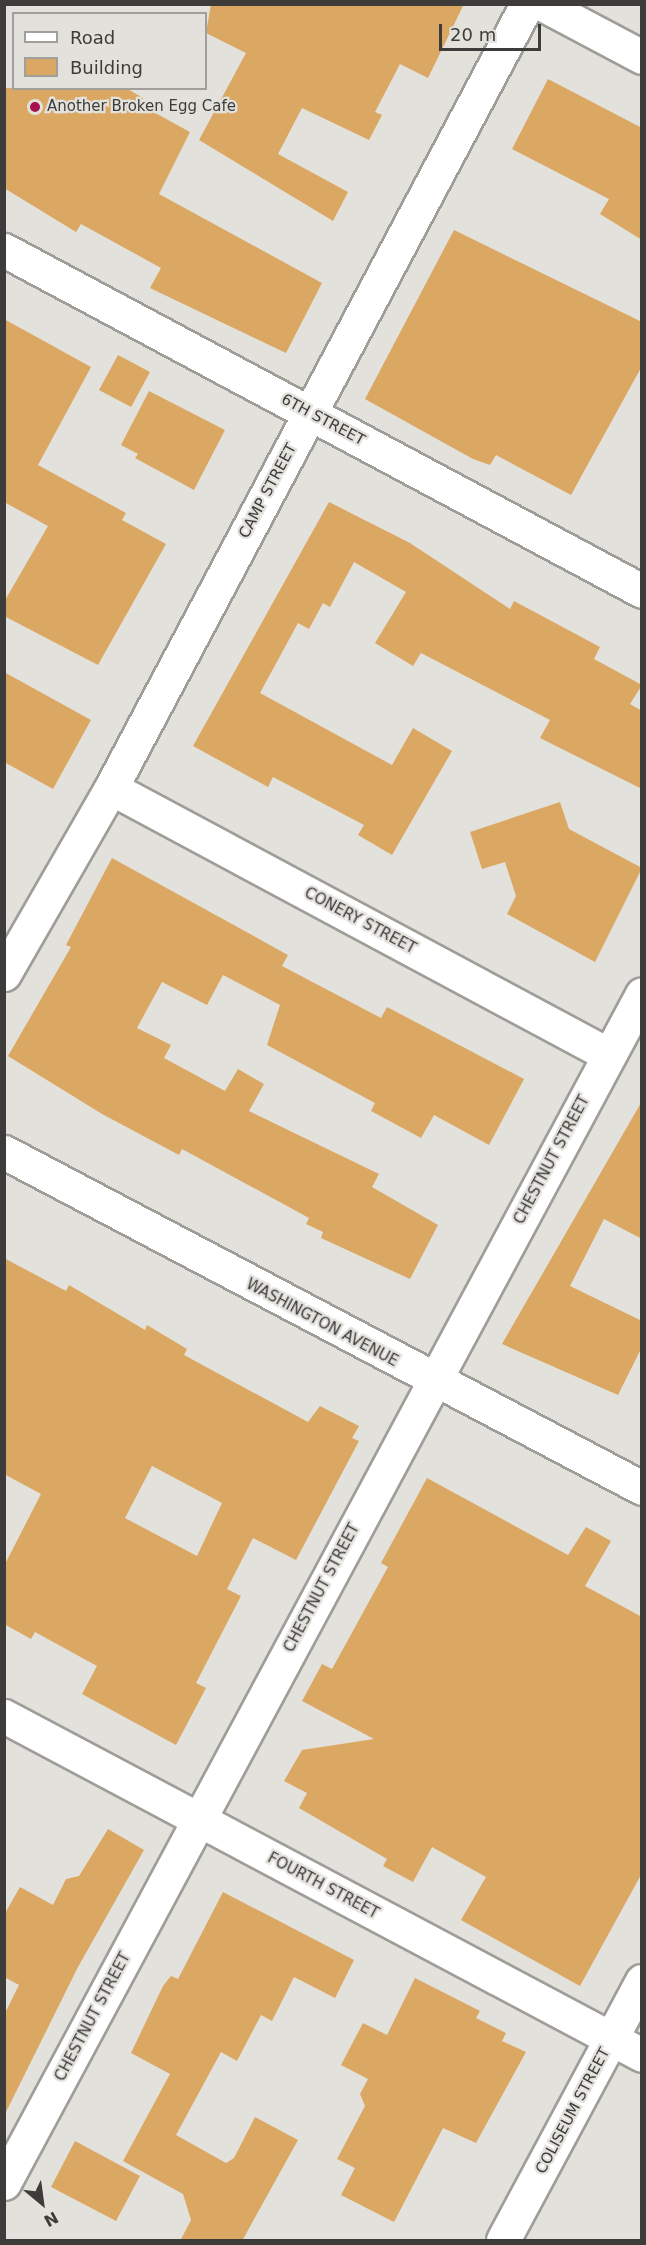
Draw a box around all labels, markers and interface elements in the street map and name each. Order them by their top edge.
legend [12,12,207,90]
scale bar [442,12,544,50]
text: 20 m [450,24,496,45]
text: Road [70,27,115,48]
text: Building [70,57,143,78]
place label: Another Broken Egg Cafe [47,98,236,116]
marker: Another Broken Egg Cafe [28,100,42,114]
street label: 6TH STREET [278,390,368,450]
street label: CAMP STREET [235,441,301,541]
street label: CONERY STREET [301,884,419,958]
street label: CHESTNUT STREET [510,1093,594,1227]
street label: WASHINGTON AVENUE [243,1275,401,1371]
street label: CHESTNUT STREET [280,1521,364,1655]
street label: FOURTH STREET [264,1849,382,1923]
street label: CHESTNUT STREET [51,1950,135,2084]
street label: COLISEUM STREET [532,2045,614,2177]
north arrow [12,2173,72,2233]
text: N [41,2208,61,2231]

